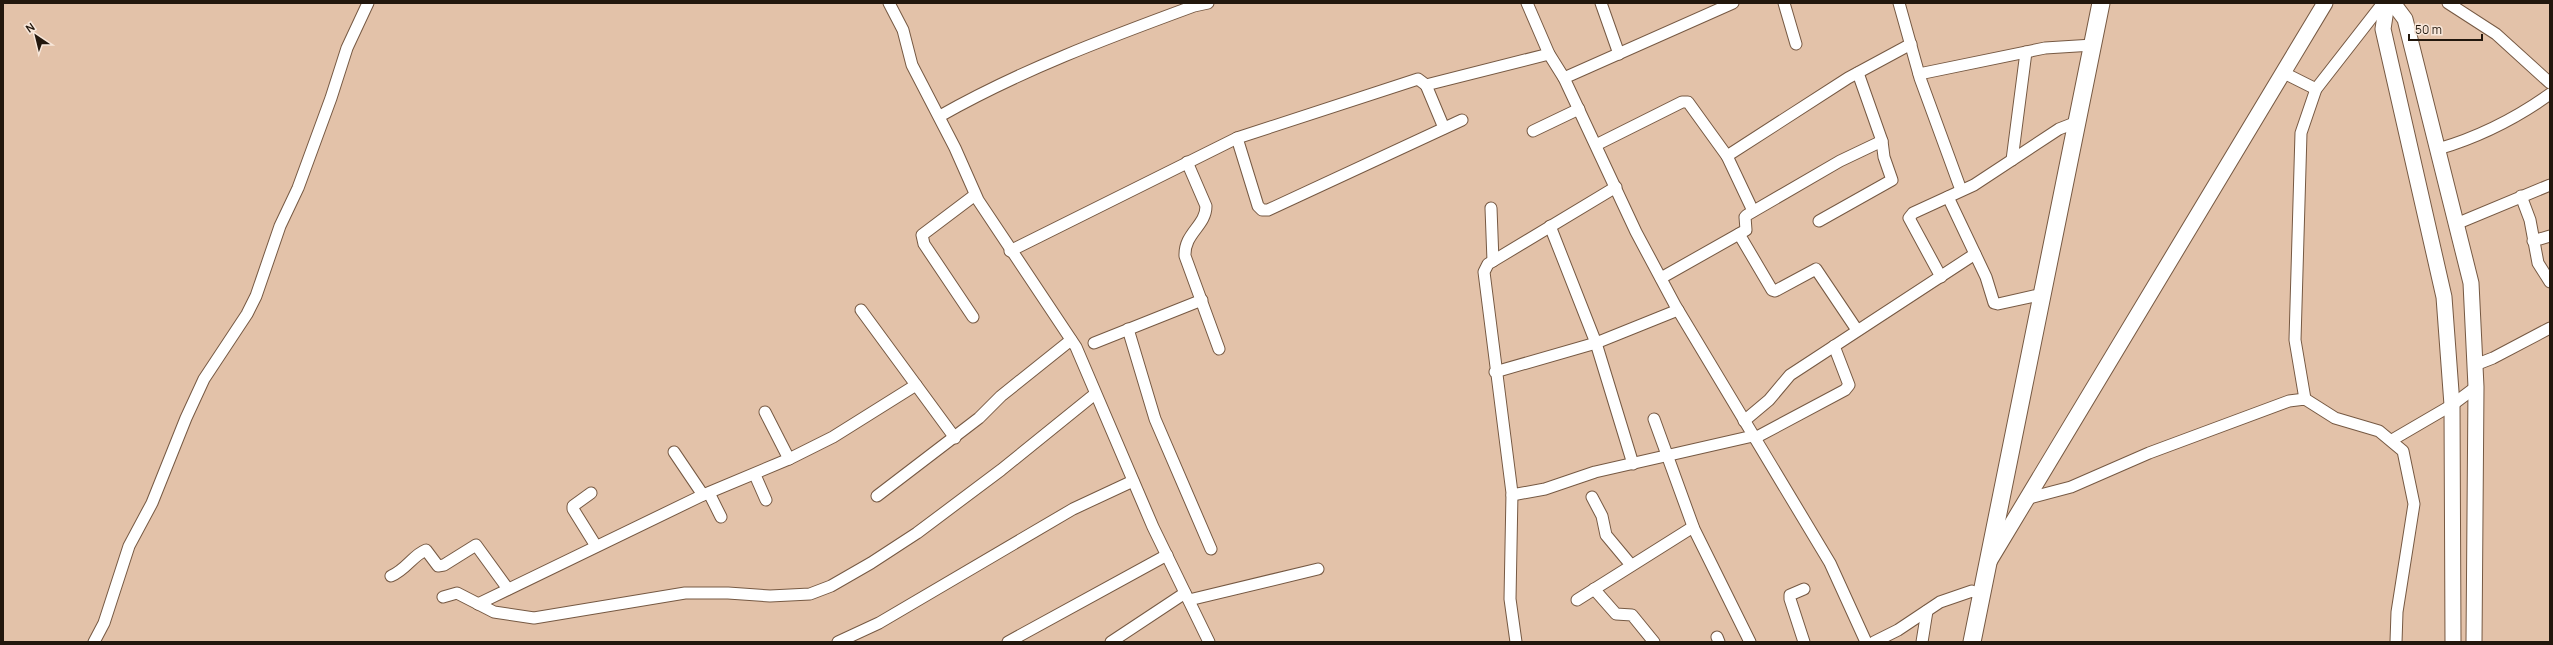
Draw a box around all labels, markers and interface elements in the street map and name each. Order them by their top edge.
north arrow [16,16,56,56]
scale bar [2409,16,2482,42]
text: N [22,19,38,36]
text: 50 m [2415,21,2442,38]

